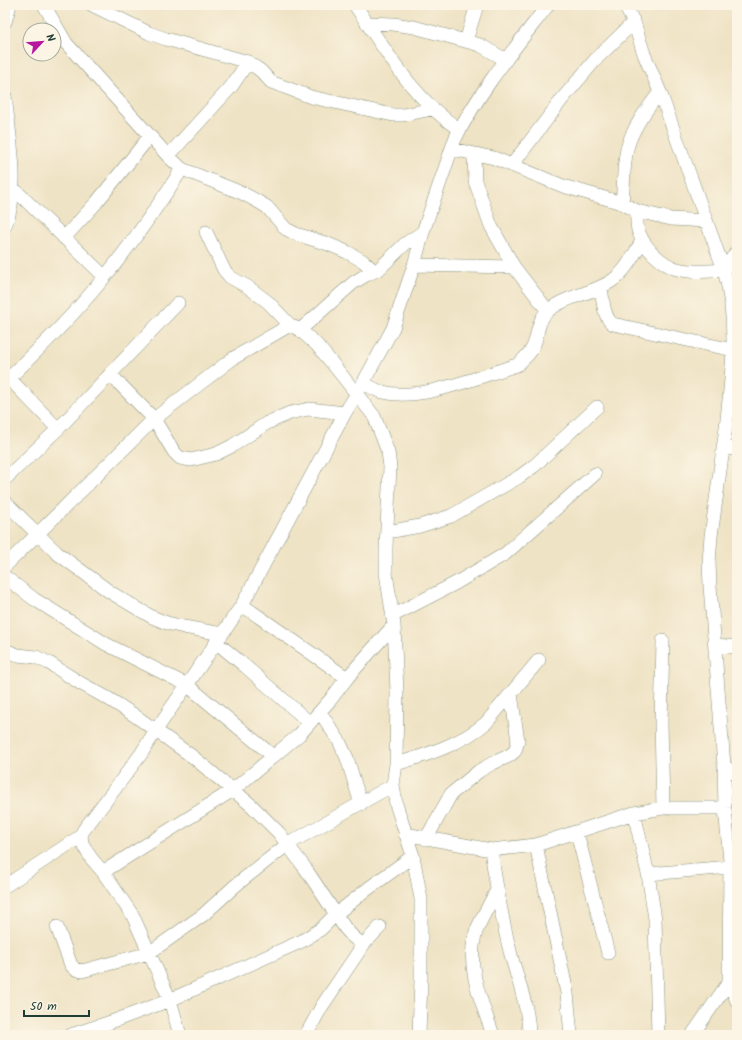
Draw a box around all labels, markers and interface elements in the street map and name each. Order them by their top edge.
north arrow [22,22,62,62]
text: N [40,31,60,45]
scale bar [24,992,89,1018]
text: 50 m [30,997,57,1016]

